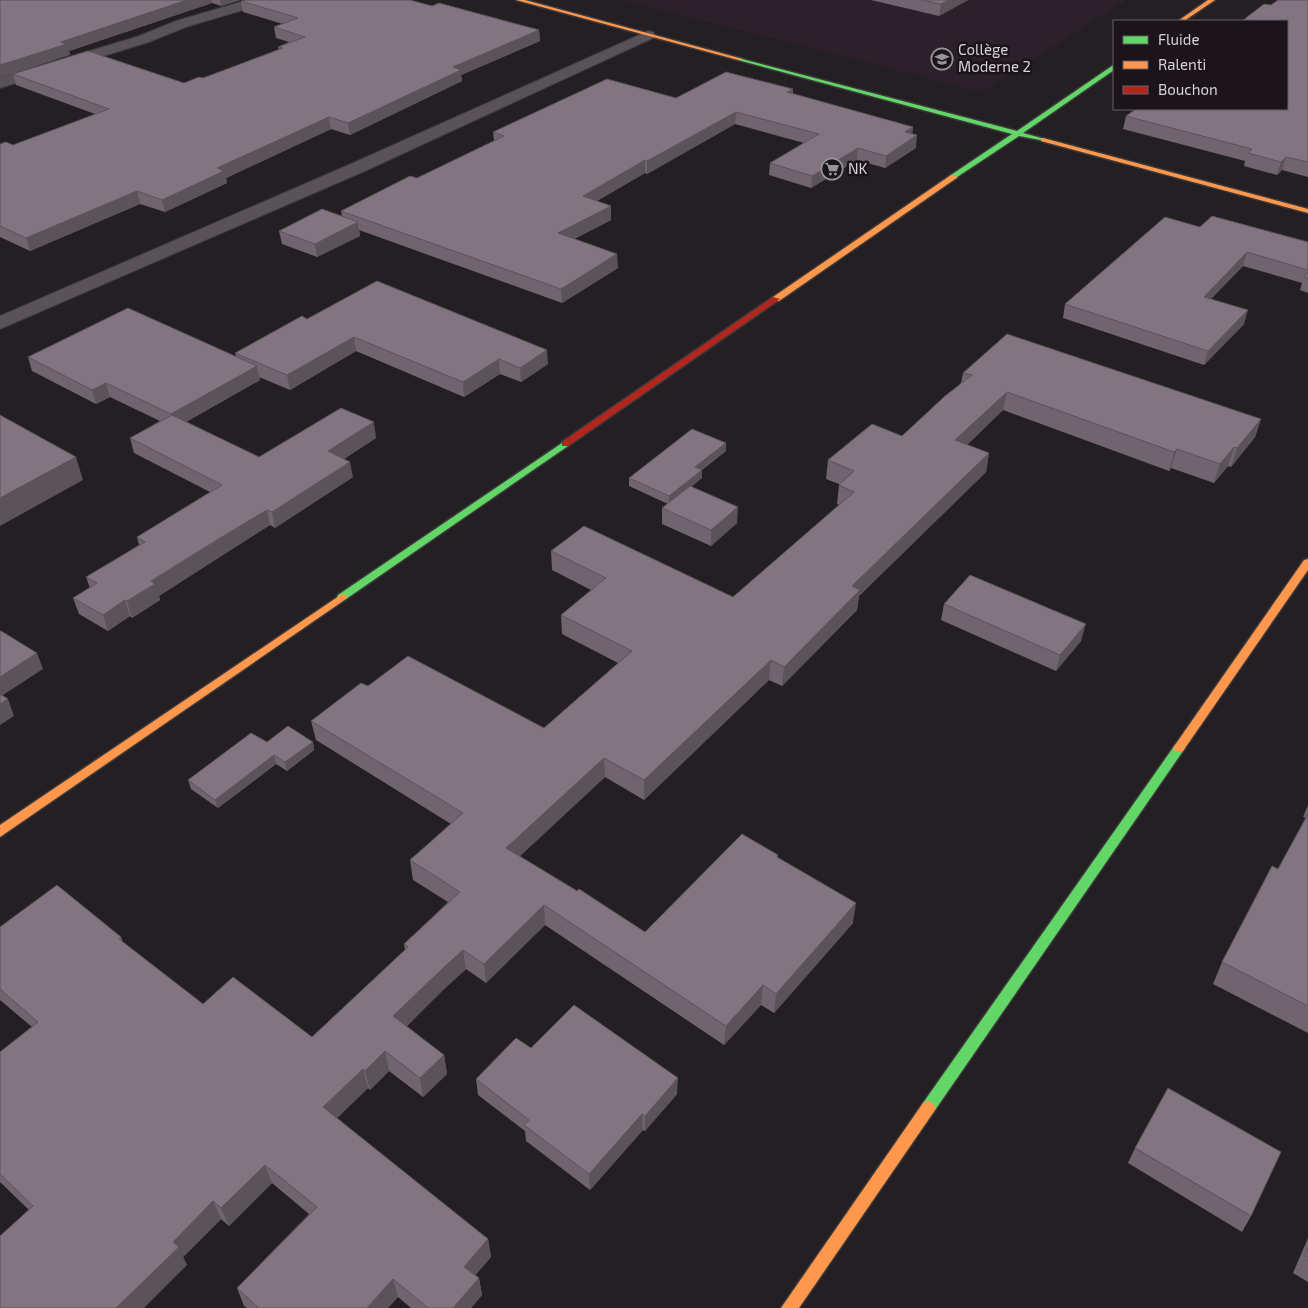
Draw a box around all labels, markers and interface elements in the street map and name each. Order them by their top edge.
legend [1113,20,1288,110]
text: Fluide [1158,30,1199,48]
place label: Collège Moderne 2 [958,40,1031,75]
school or university icon: Collège Moderne 2 [930,47,954,71]
text: Ralenti [1158,55,1206,73]
text: Bouchon [1158,80,1218,98]
supermarket icon: NK [820,157,844,181]
place label: NK [848,159,868,177]

